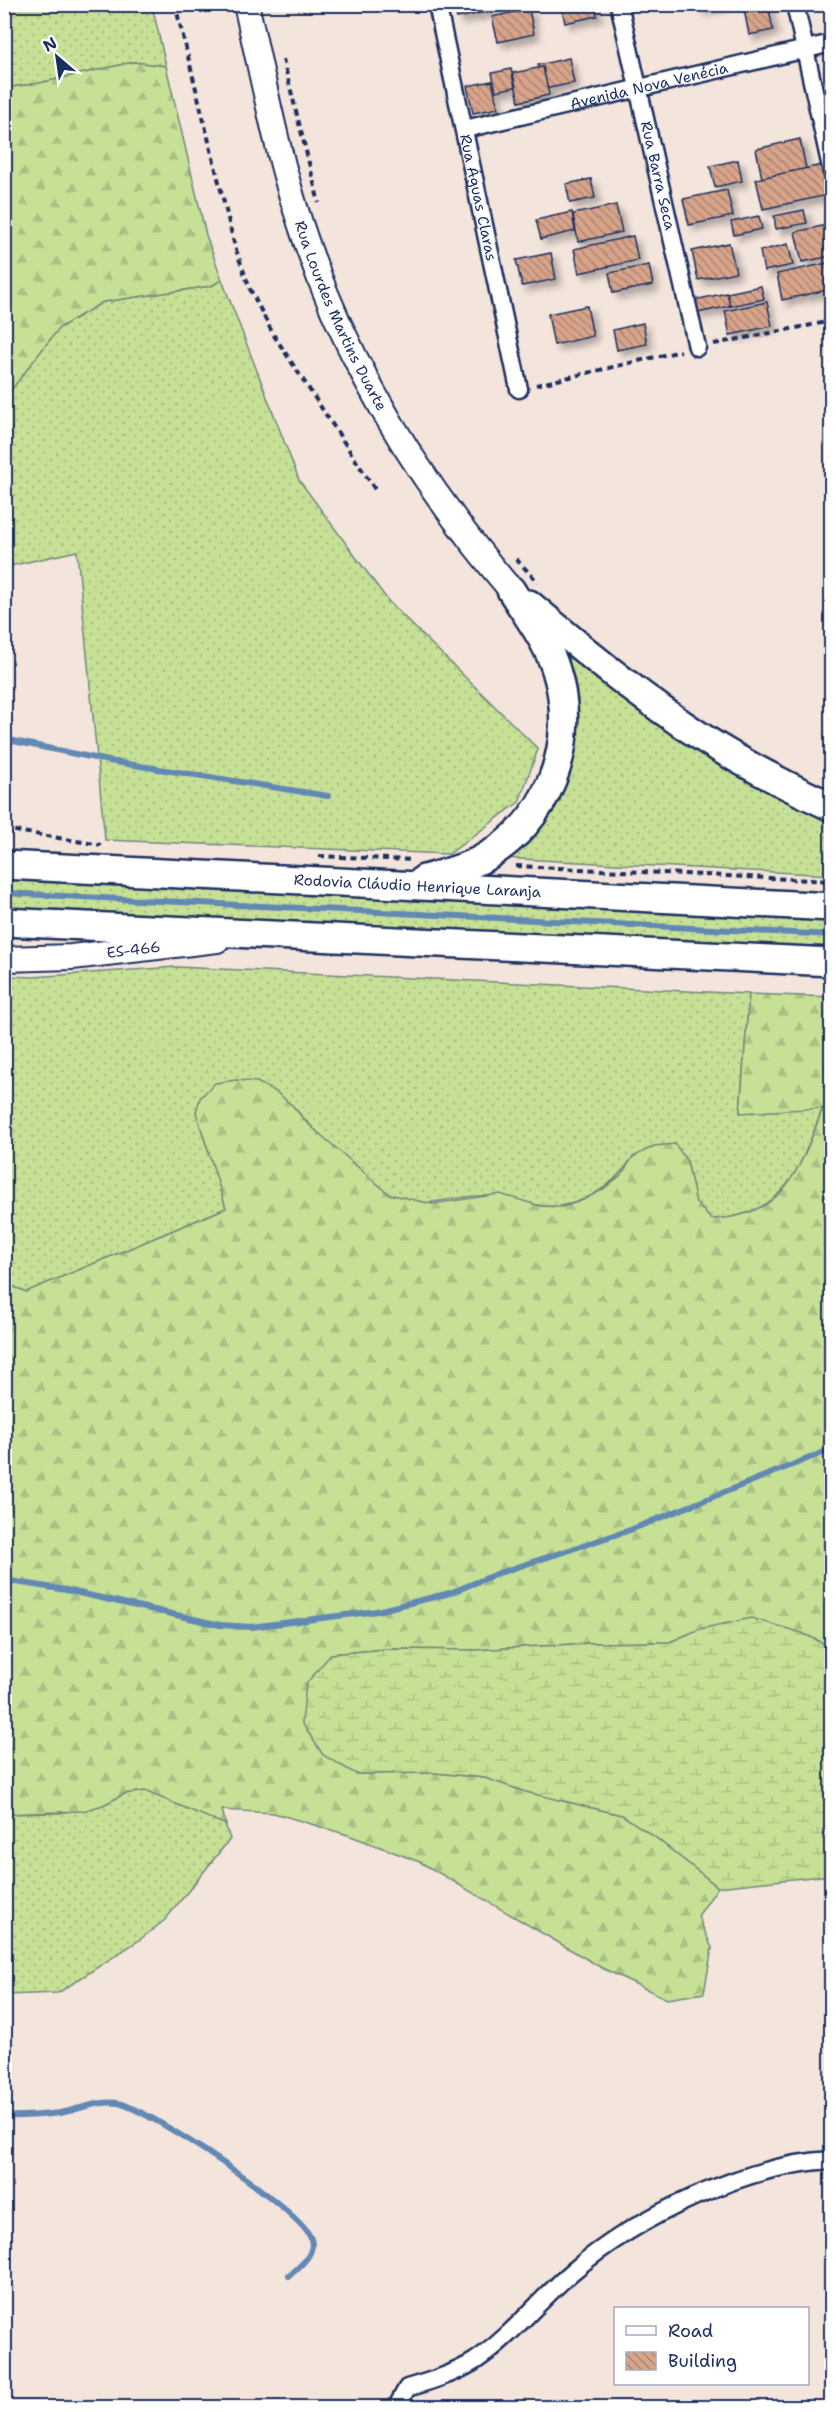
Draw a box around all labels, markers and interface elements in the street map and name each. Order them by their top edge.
north arrow [27,27,87,87]
text: N [39,32,61,57]
street label: Avenida Nova Venécia [568,58,731,114]
street label: Rua Barra Seca [636,119,680,233]
street label: Rua Águas Claras [455,132,501,263]
street label: Rua Lourdes Martins Duarte [290,218,391,414]
street label: Rodovia Cláudio Henrique Laranja [293,870,542,902]
street label: ES-466 [106,937,162,963]
legend [614,2307,809,2385]
text: Road [668,2319,713,2343]
text: Building [668,2349,737,2373]

